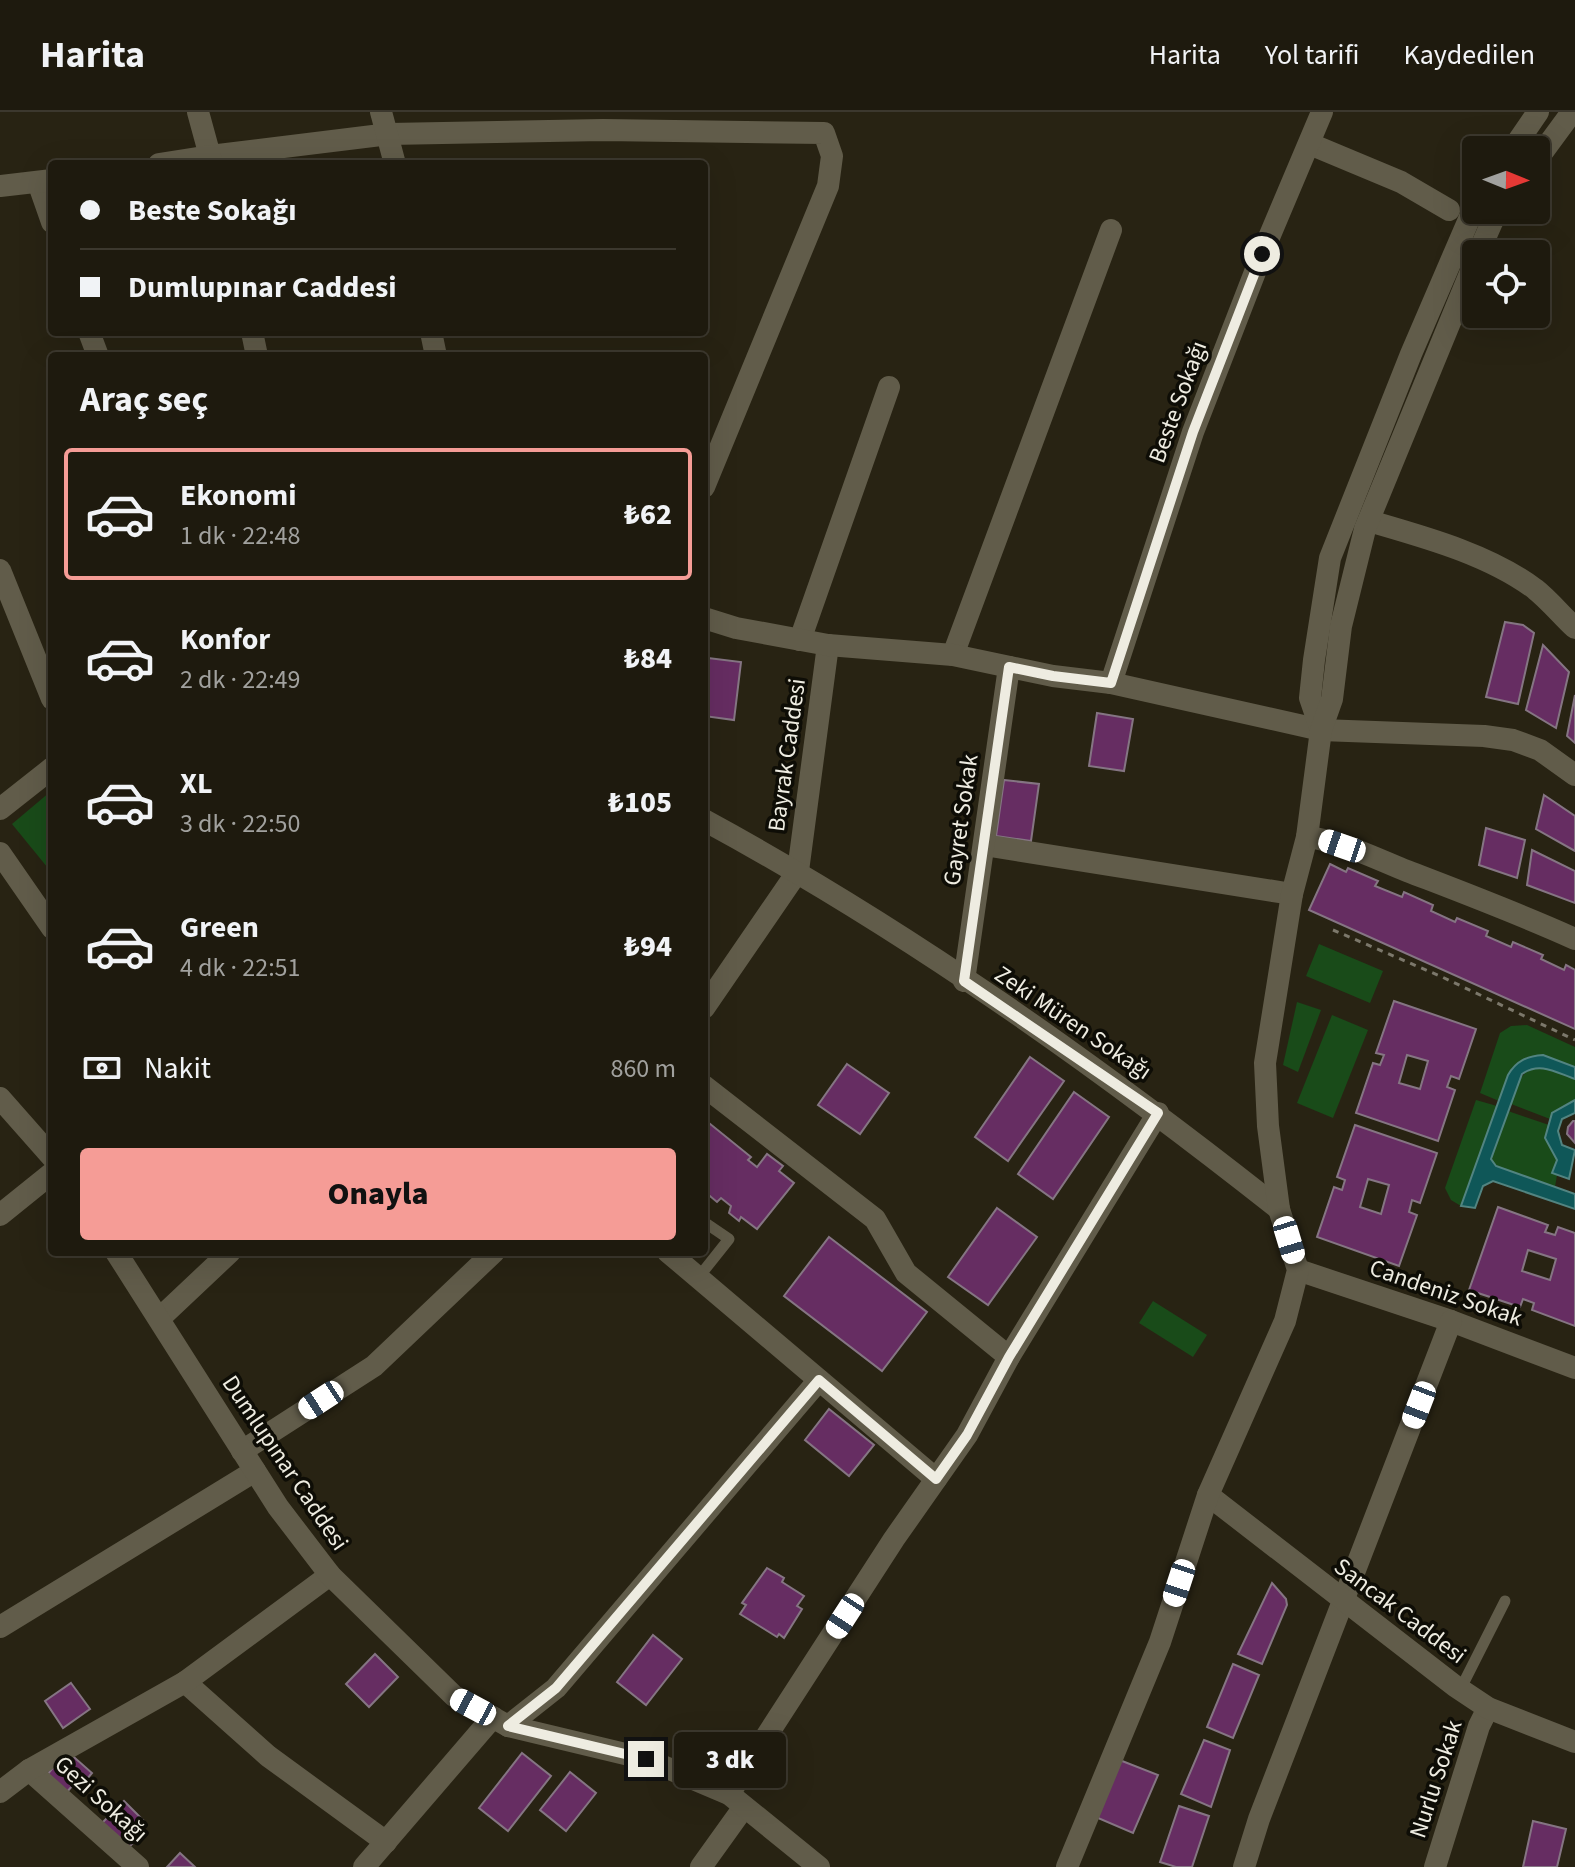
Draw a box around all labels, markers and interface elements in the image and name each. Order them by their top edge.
text: Harita [40,28,145,82]
text: Harita [1149,35,1221,75]
text: Yol tarifi [1265,35,1360,75]
text: Kaydedilen [1404,35,1535,75]
north arrow [1462,136,1550,224]
map controls [1462,136,1550,328]
text: Beste Sokağı [128,189,296,232]
route start [1244,236,1280,272]
button: locate [1462,240,1550,328]
text: Dumlupınar Caddesi [128,266,397,309]
street label: Beste Sokağı [1140,336,1216,468]
text: Araç seç [80,374,208,425]
text: Ekonomi [180,474,297,517]
icon: car [84,478,156,550]
text: ₺62 [624,493,672,536]
text: 1 dk · 22:48 [180,517,300,554]
text: Konfor [180,618,270,661]
icon: car [84,622,156,694]
text: ₺84 [624,637,672,680]
text: 2 dk · 22:49 [180,661,300,698]
street label: Bayrak Caddesi [759,676,815,834]
street label: Gayret Sokak [934,752,988,888]
text: XL [180,762,213,805]
icon: car [84,766,156,838]
text: ₺105 [608,781,672,824]
text: 3 dk · 22:50 [180,805,300,842]
car [1315,827,1369,865]
text: Green [180,906,259,949]
icon: car [84,910,156,982]
text: ₺94 [624,925,672,968]
text: 4 dk · 22:51 [180,949,300,986]
street label: Zeki Müren Sokağı [987,957,1159,1089]
icon: cash [80,1046,124,1090]
text: Nakit [144,1047,211,1090]
text: 860 m [610,1050,676,1087]
button: Onayla [80,1148,676,1240]
car [1271,1214,1307,1266]
street label: Candeniz Sokak [1365,1250,1527,1336]
street label: Dumlupınar Caddesi [213,1368,357,1558]
car [294,1377,348,1423]
car [1399,1378,1439,1432]
street label: Sancak Caddesi [1326,1550,1474,1672]
car [1160,1556,1198,1610]
car [822,1589,868,1643]
car [446,1685,500,1729]
street label: Nurlu Sokak [1400,1715,1472,1843]
callout: 3 dk [674,1731,786,1787]
route end [628,1741,664,1777]
text: 3 dk [706,1741,754,1778]
street label: Gezi Sokağı [46,1747,156,1851]

